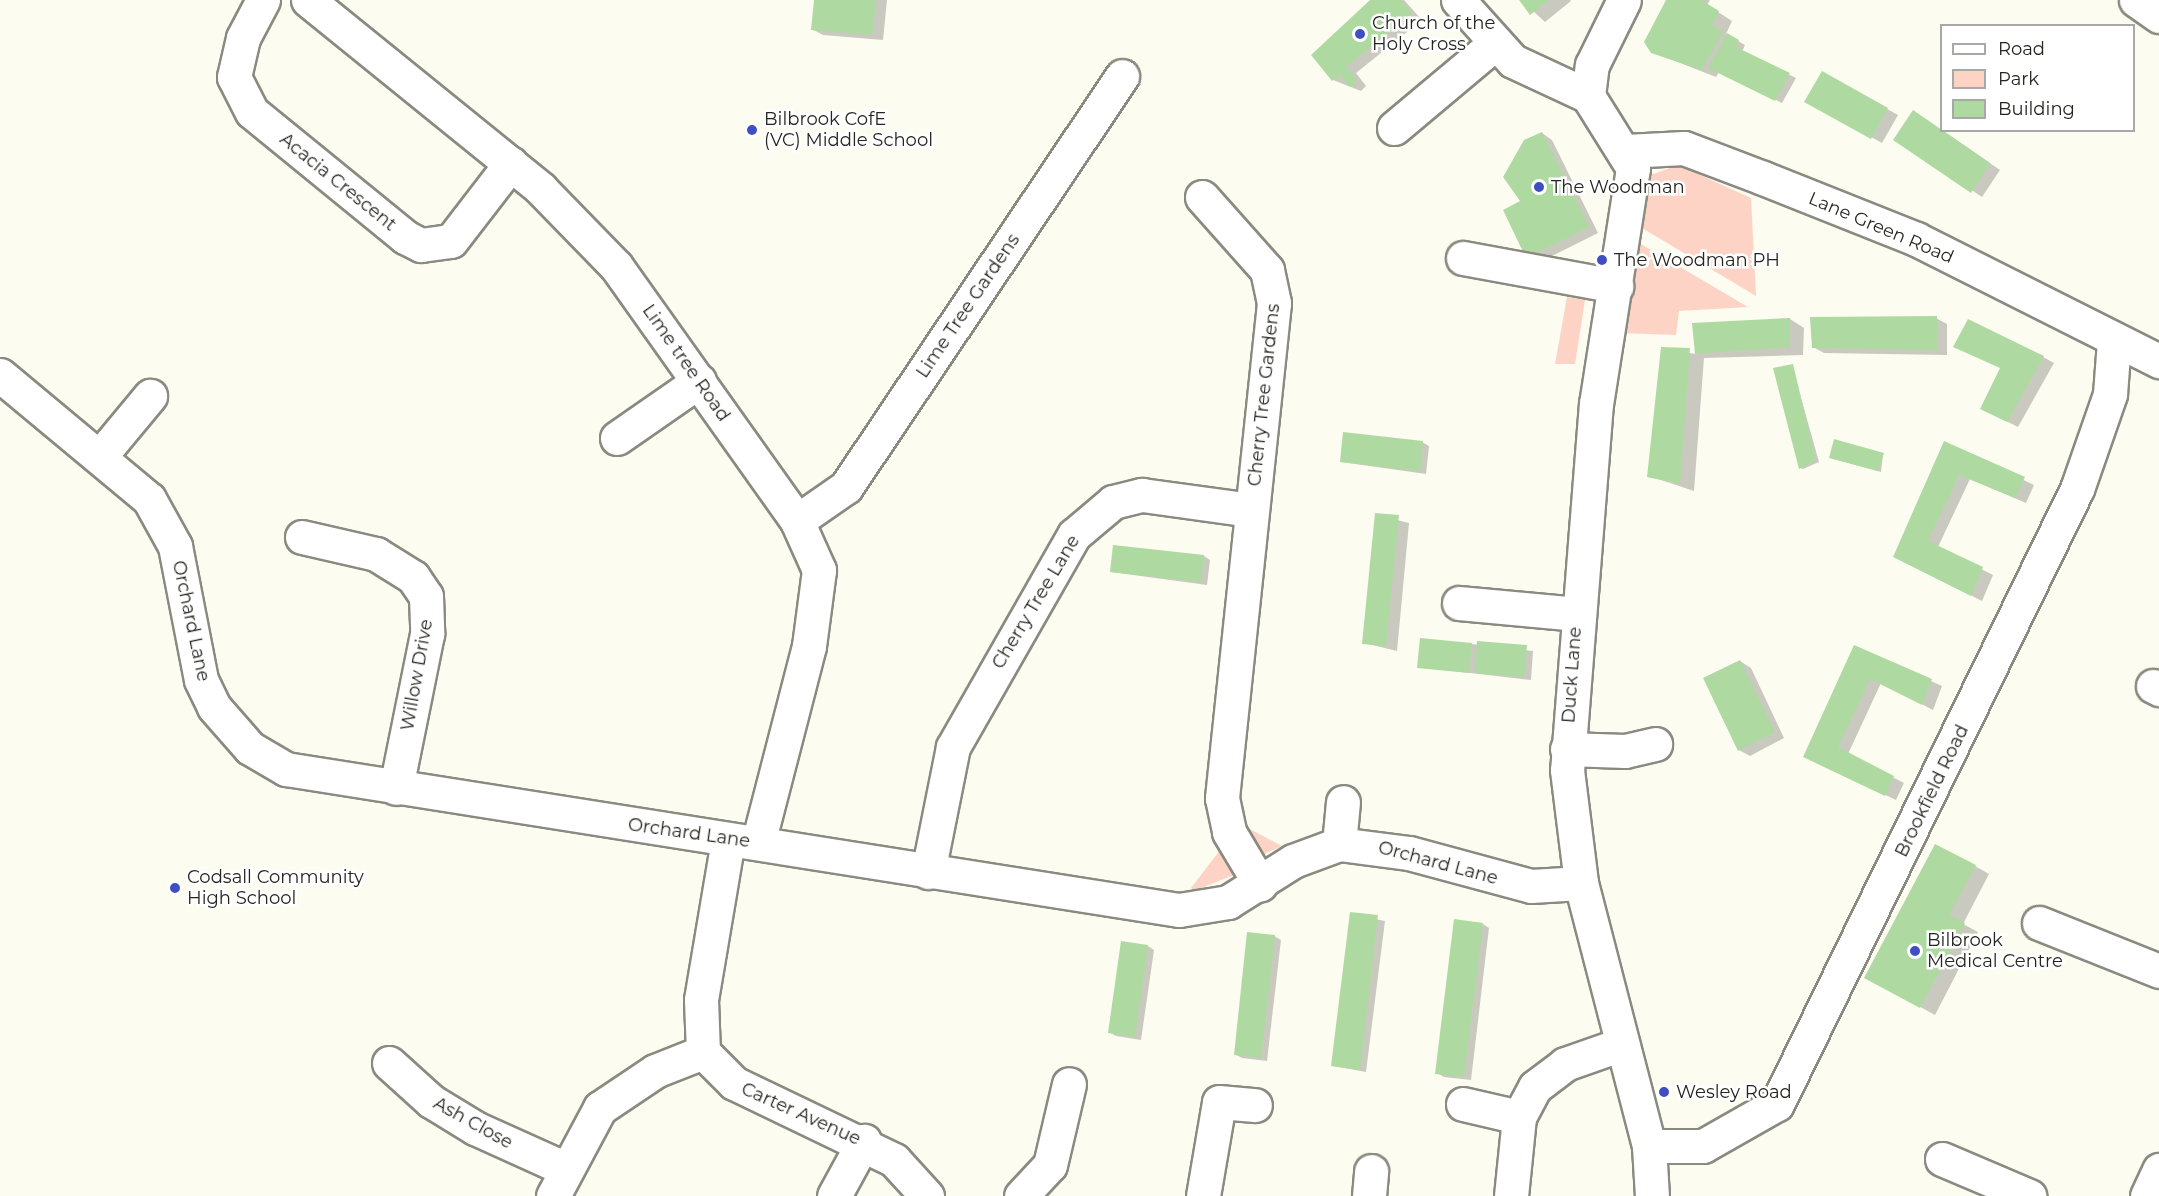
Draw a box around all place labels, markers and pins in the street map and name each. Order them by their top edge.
place label: Church of the Holy Cross [1372,13,1495,56]
marker: Church of the Holy Cross [1353,27,1367,41]
place label: Bilbrook CofE (VC) Middle School [764,109,933,152]
marker: Bilbrook CofE (VC) Middle School [745,123,759,137]
place label: The Woodman [1551,176,1685,198]
marker: The Woodman [1532,180,1546,194]
place label: The Woodman PH [1614,249,1780,271]
marker: The Woodman PH [1595,253,1609,267]
place label: Codsall Community High School [187,867,364,910]
marker: Codsall Community High School [168,881,182,895]
place label: Bilbrook Medical Centre [1927,930,2063,972]
marker: Bilbrook Medical Centre [1908,944,1922,958]
place label: Wesley Road [1676,1081,1792,1103]
marker: Wesley Road [1657,1085,1671,1099]

